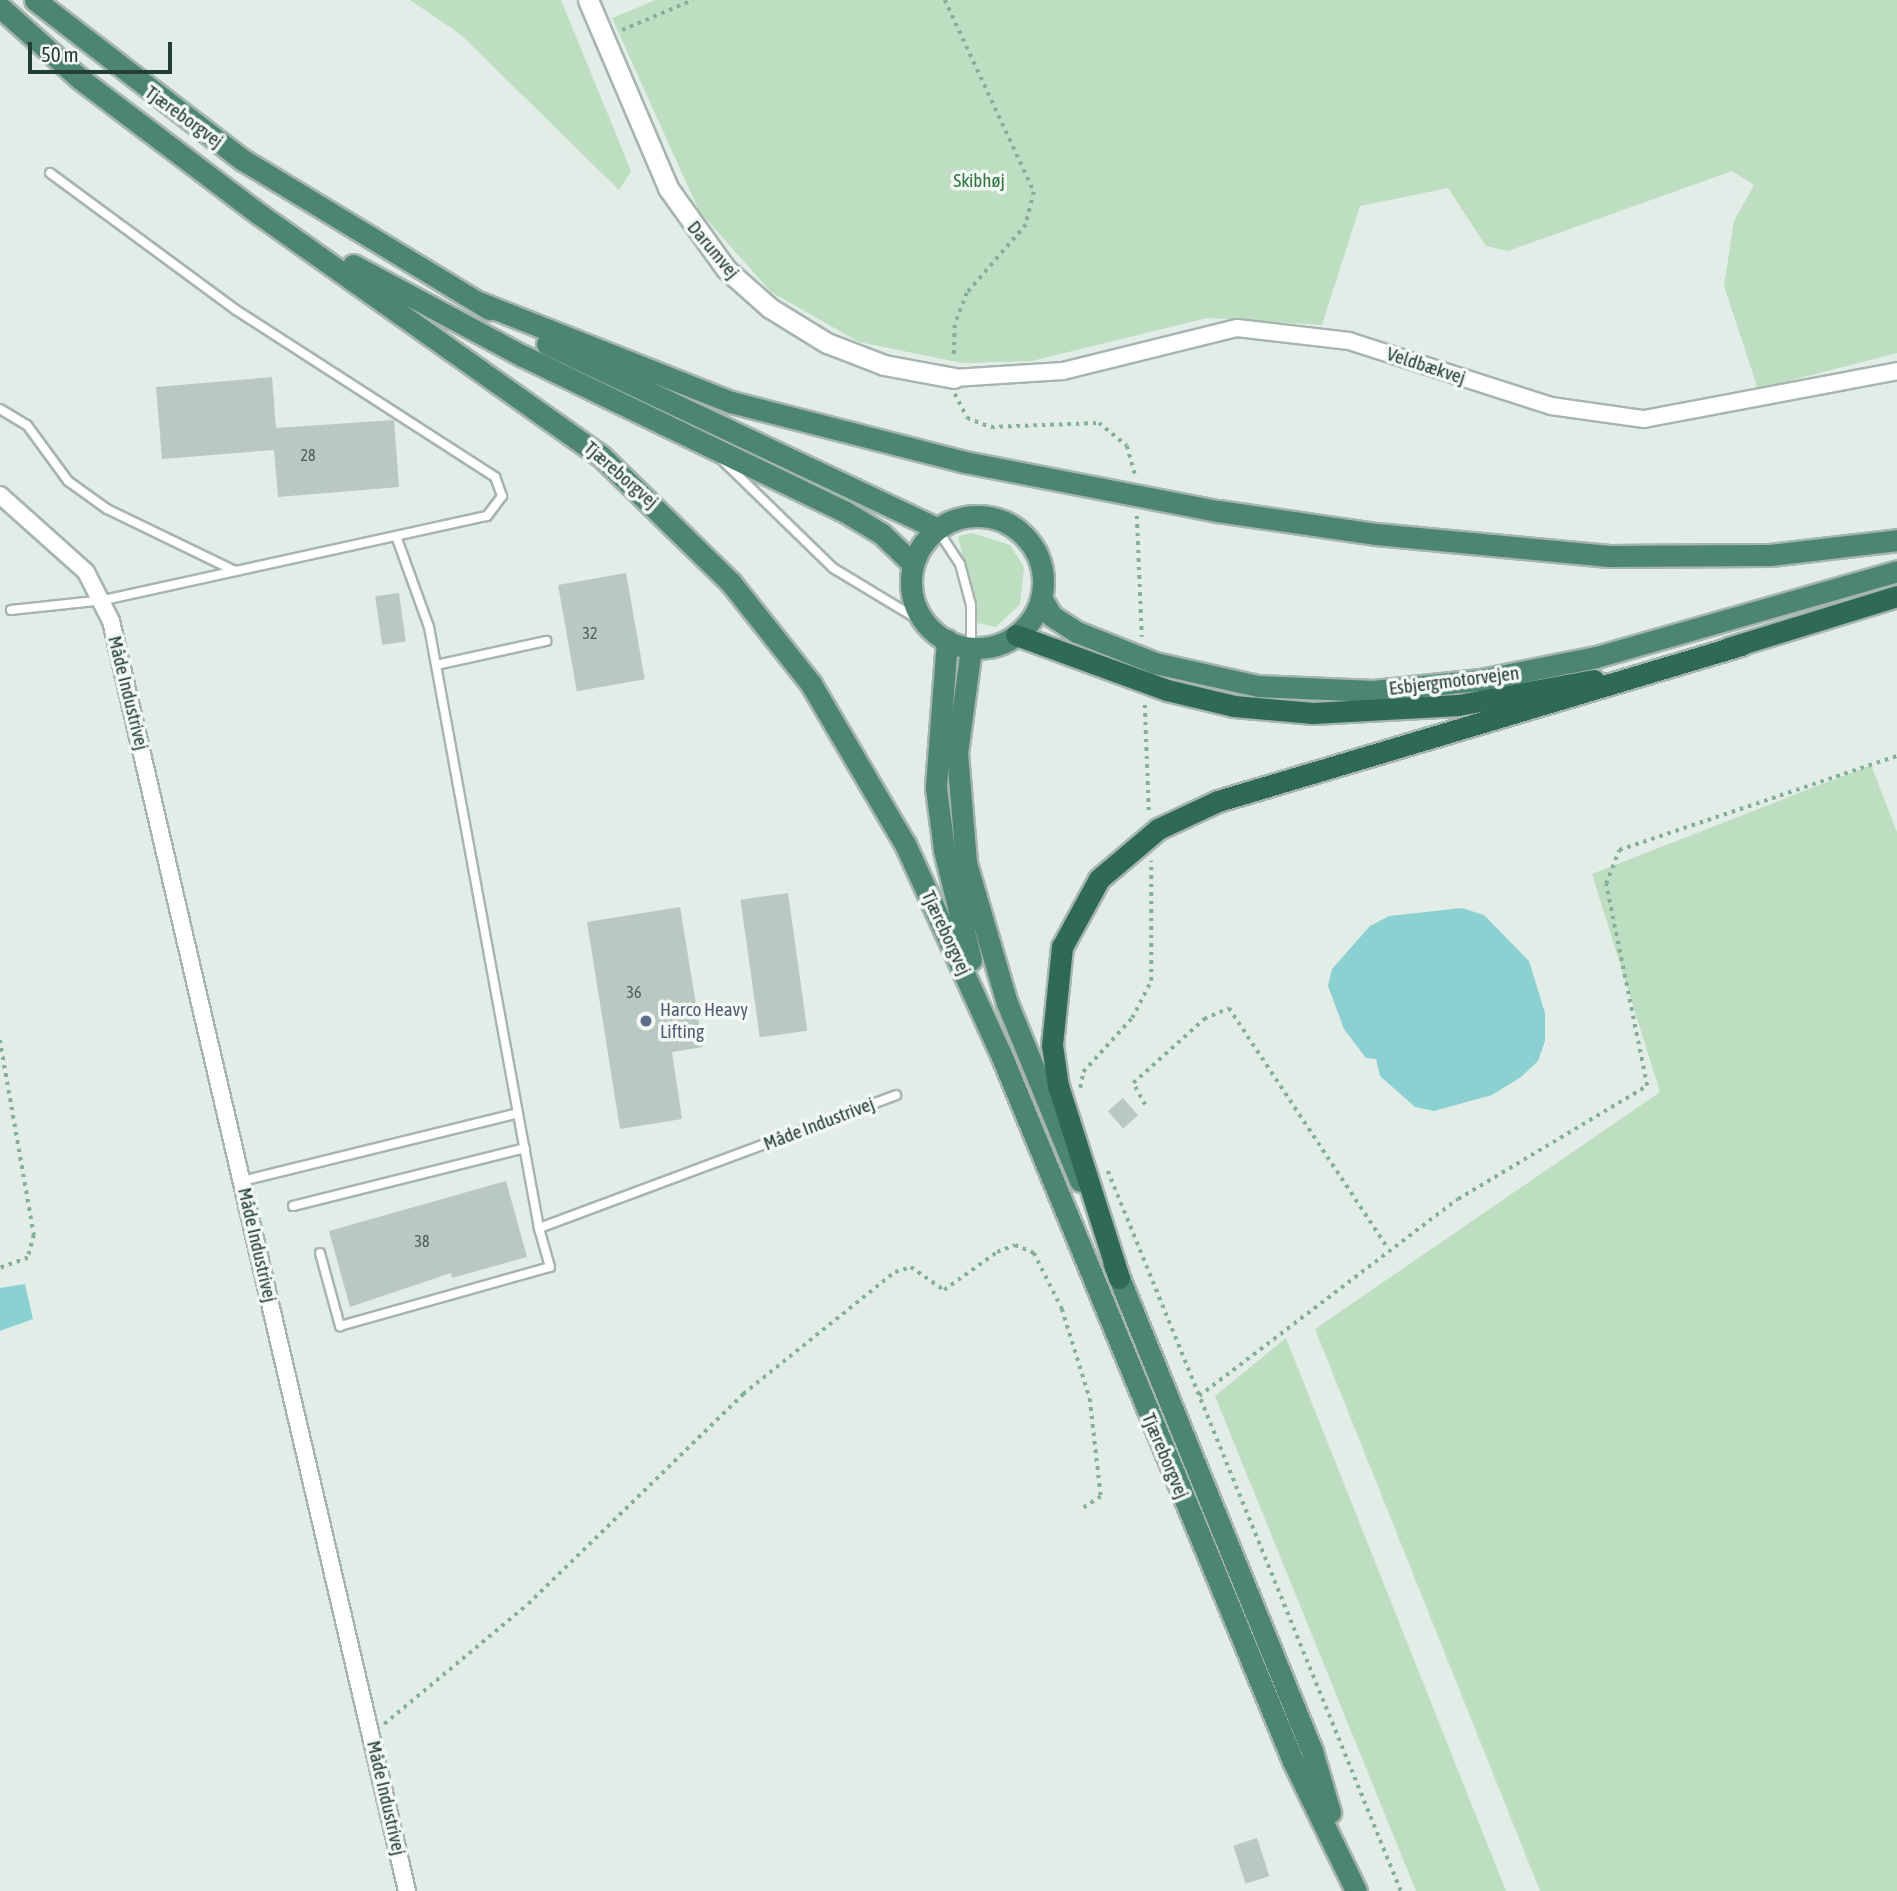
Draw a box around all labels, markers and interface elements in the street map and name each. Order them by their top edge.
scale bar [32,28,175,72]
text: 50 m [41,42,79,66]
street label: Tjæreborgvej [141,81,227,153]
park label: Skibhøj [953,170,1005,192]
street label: Darumvej [682,216,744,284]
street label: Veldbækvej [1384,343,1468,389]
street label: Tjæreborgvej [579,437,663,513]
house number: 28 [300,445,316,465]
house number: 32 [582,623,598,643]
street label: Måde Industrivej [103,634,153,752]
street label: Esbjergmotorvejen [1388,662,1520,700]
street label: Tjæreborgvej [917,887,975,979]
house number: 36 [626,982,642,1002]
place label: Harco Heavy Lifting [660,999,748,1043]
marker: Harco Heavy Lifting [638,1013,654,1029]
street label: Måde Industrivej [760,1092,878,1156]
street label: Måde Industrivej [233,1186,281,1304]
house number: 38 [414,1231,430,1251]
street label: Tjæreborgvej [1137,1410,1193,1502]
street label: Måde Industrivej [362,1739,410,1857]

